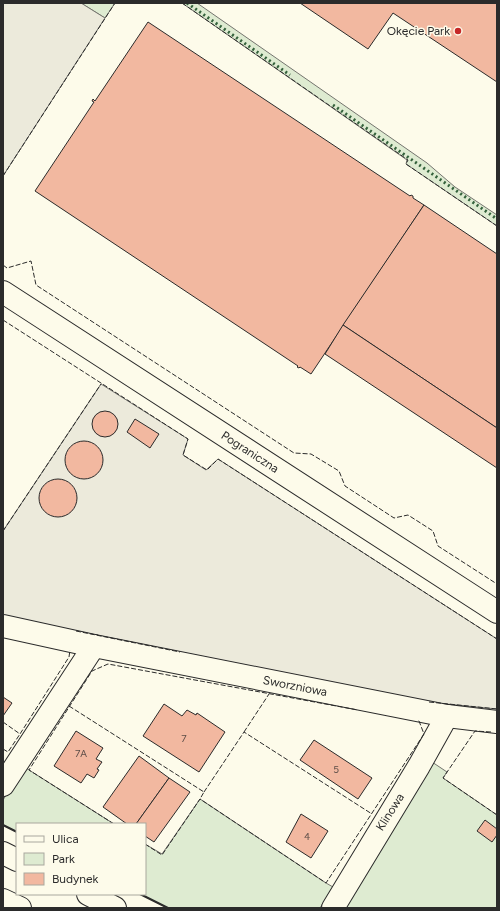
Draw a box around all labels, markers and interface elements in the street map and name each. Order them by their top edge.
place label: Okęcie Park [387,24,450,38]
marker: Okęcie Park [453,26,463,36]
street label: Pograniczna [219,428,281,476]
street label: Sworzniowa [262,673,328,699]
house number: 7 [181,732,187,745]
house number: 7A [75,747,87,760]
house number: 5 [333,763,339,776]
street label: Klinowa [373,791,407,833]
legend [16,823,146,895]
house number: 4 [304,830,310,843]
text: Ulica [52,832,79,846]
text: Park [52,852,75,866]
text: Budynek [52,872,99,886]

